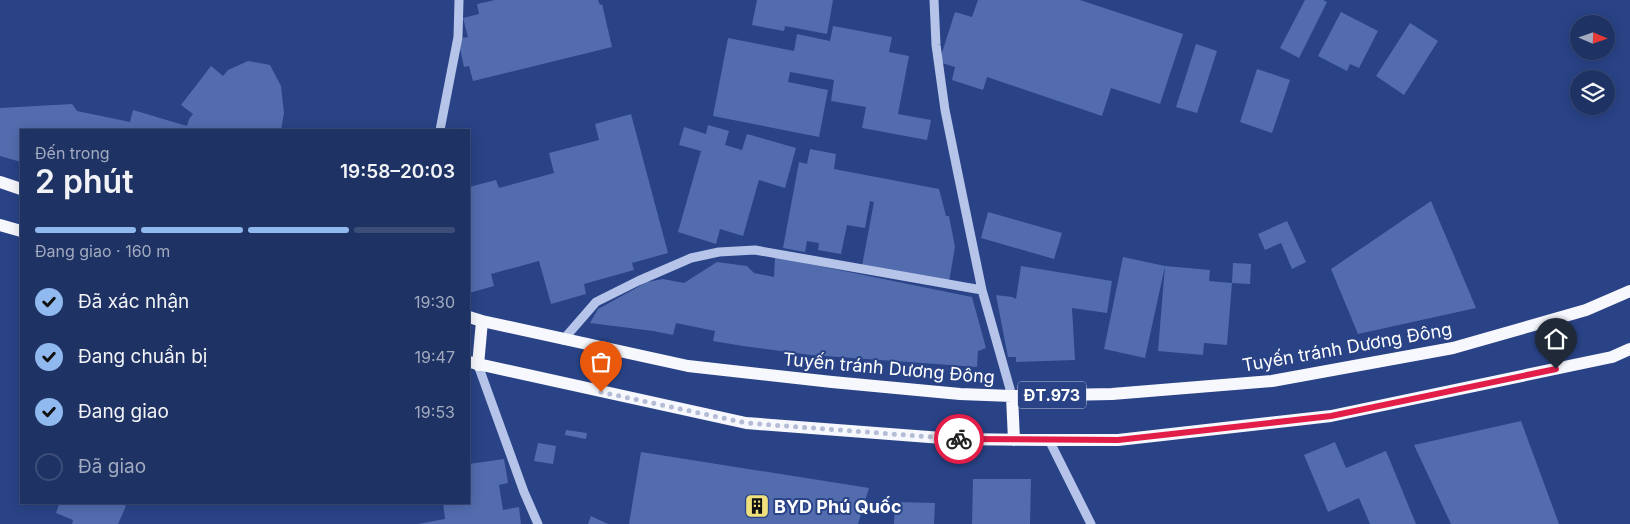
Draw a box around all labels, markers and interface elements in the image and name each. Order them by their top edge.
north arrow [1570,15,1615,60]
map controls [1570,15,1615,115]
button: layers [1570,70,1615,115]
text: Đến trong [35,143,110,163]
text: 19:58–20:03 [340,160,455,183]
text: 2 phút [35,162,133,201]
text: Đang giao · 160 m [35,241,170,261]
icon: check [35,288,63,316]
text: Đã xác nhận [78,290,189,313]
text: 19:30 [414,292,455,312]
street label: Tuyến tránh Dương Đông [1241,318,1453,376]
pin [1535,318,1577,369]
icon: home [1542,325,1570,353]
pin [580,341,622,392]
icon: check [35,343,63,371]
text: Đang chuẩn bị [78,345,207,368]
text: 19:47 [415,347,455,367]
icon: bag [587,348,615,376]
street label: Tuyến tránh Dương Đông [782,348,996,388]
road number: ĐT.973 [1018,382,1086,408]
icon: check [35,398,63,426]
text: Đang giao [78,400,169,423]
text: 19:53 [414,402,455,422]
courier [934,414,984,464]
icon: bike [945,425,973,453]
text: Đã giao [78,455,146,478]
building icon: BYD Phú Quốc [744,493,770,519]
place label: BYD Phú Quốc [774,496,902,517]

